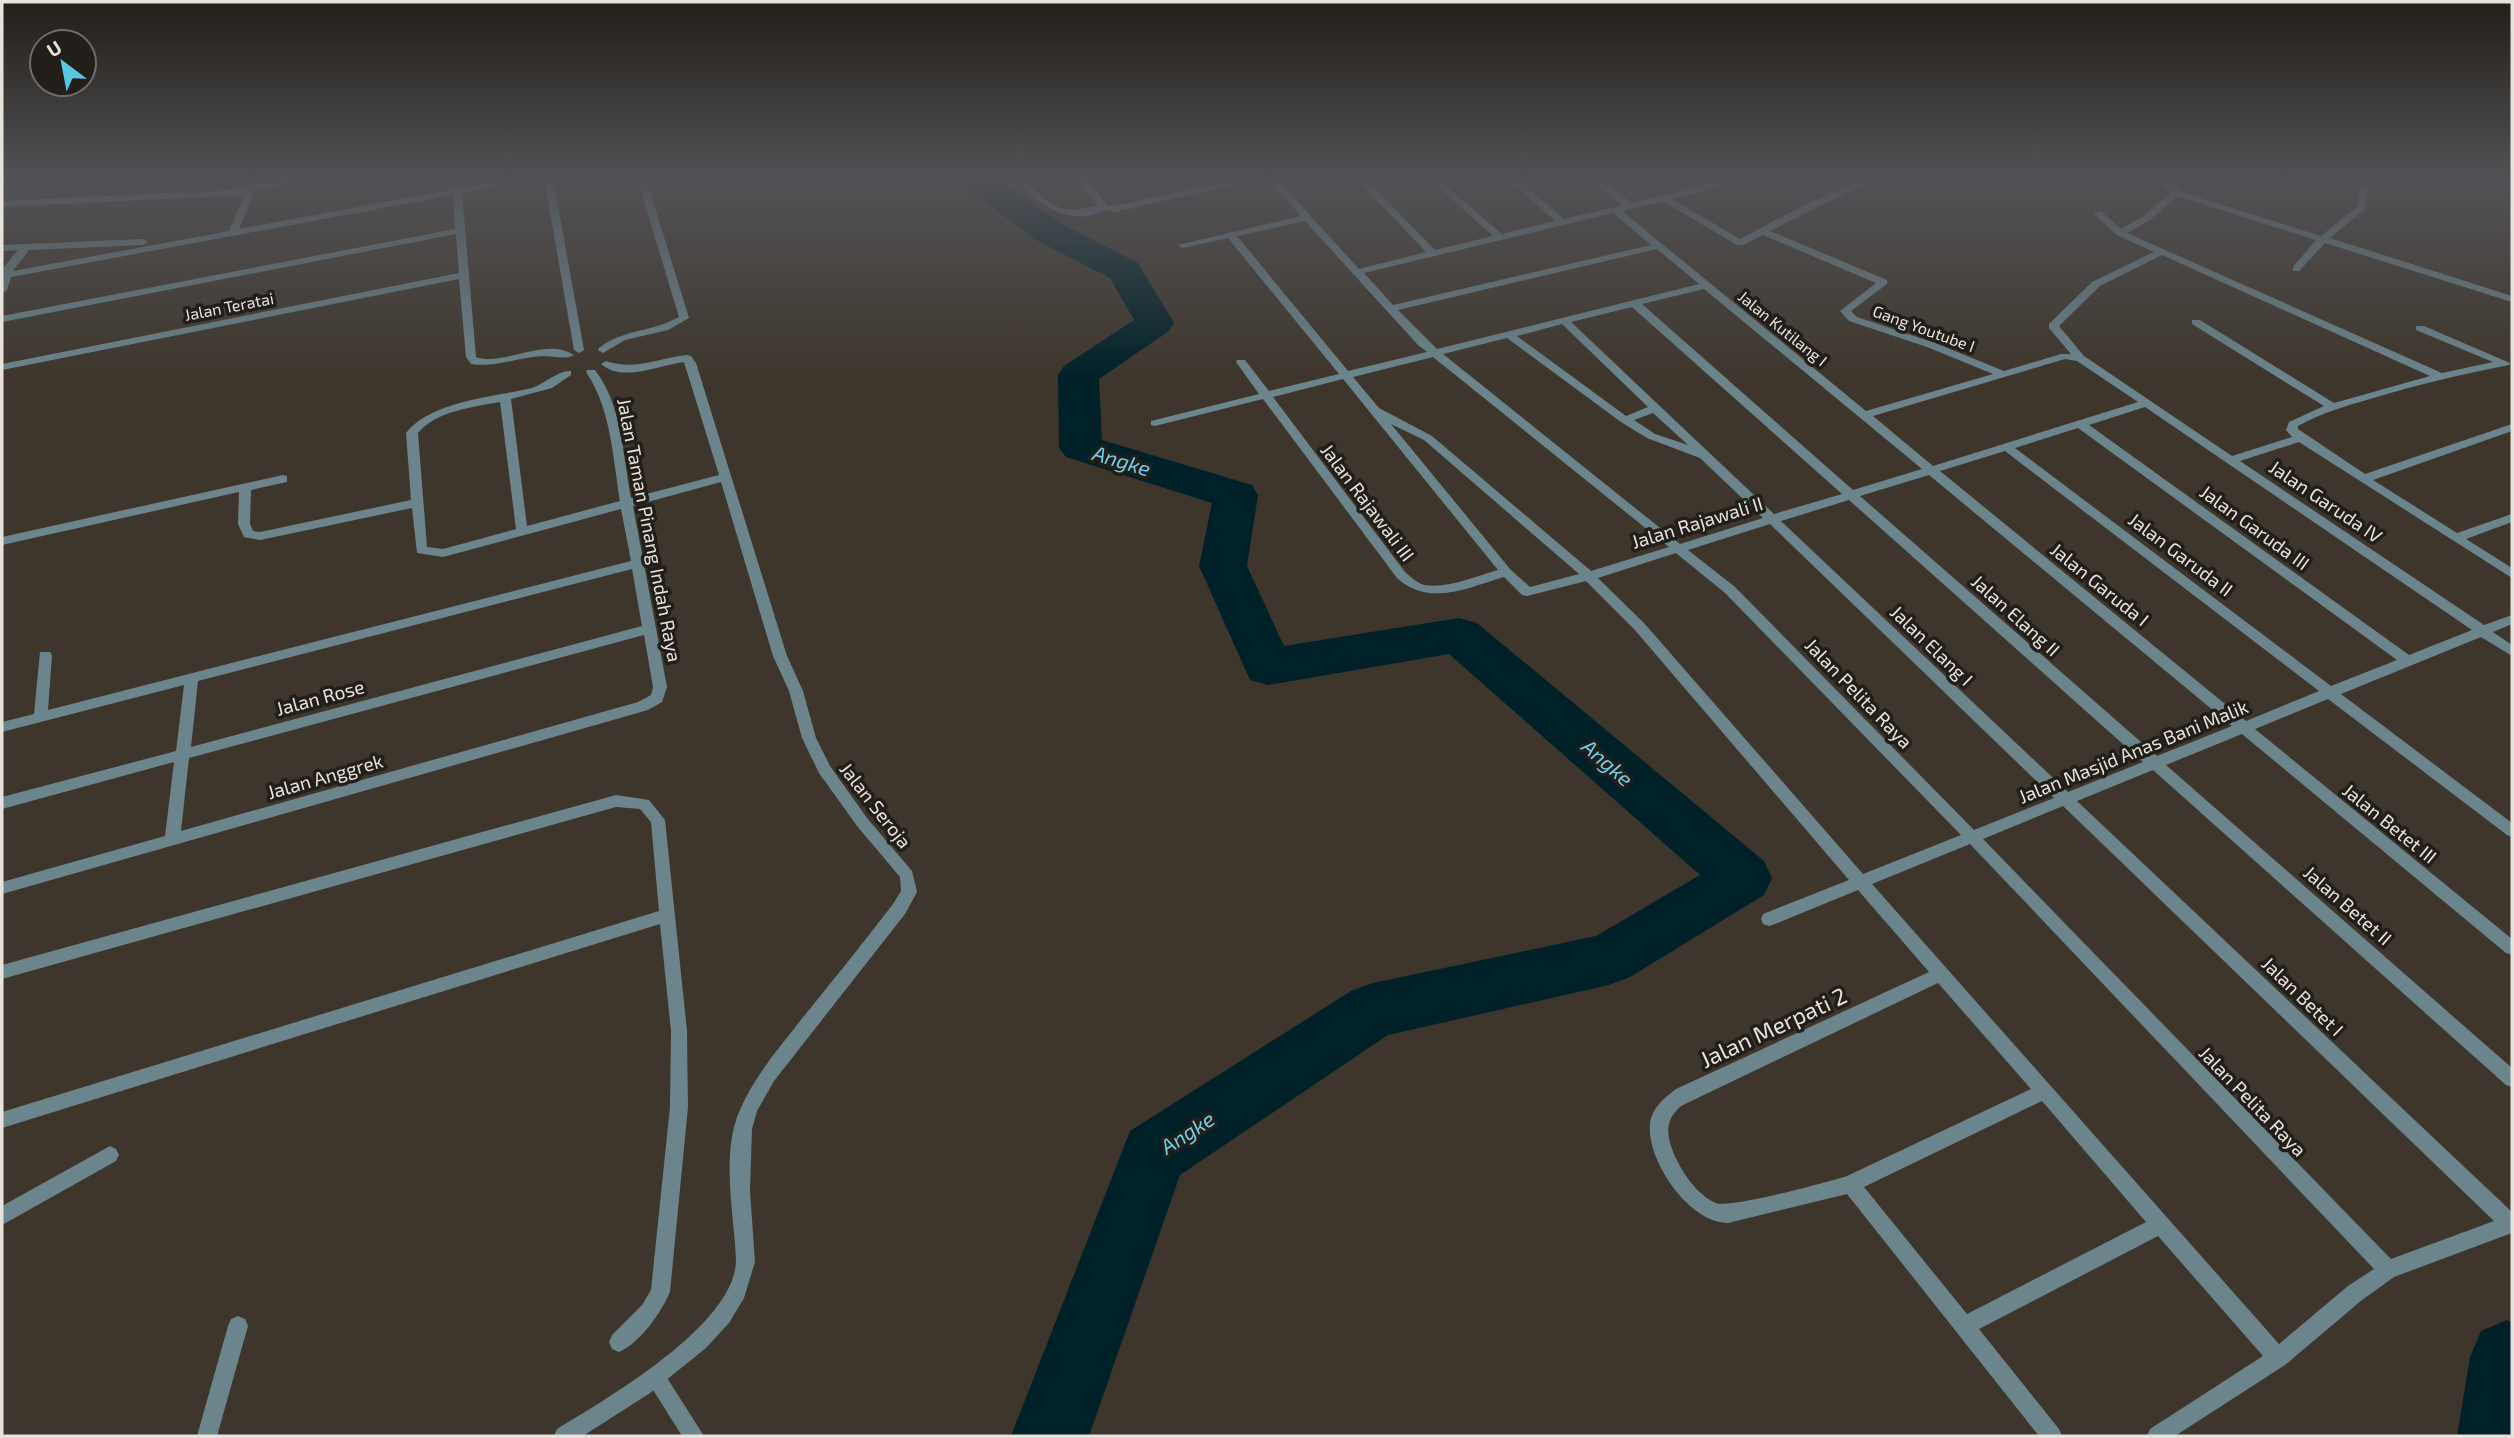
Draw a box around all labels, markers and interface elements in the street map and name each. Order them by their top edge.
north arrow [28,28,98,98]
text: U [42,35,65,61]
street label: Jalan Kutilang I [1735,286,1831,370]
street label: Jalan Teratai [183,288,275,324]
street label: Gang Youtube I [1870,301,1978,355]
street label: Jalan Taman Pinang Indah Raya [613,396,687,664]
water label: Angke [1089,439,1154,481]
street label: Jalan Rajawali III [1316,439,1420,565]
street label: Jalan Garuda IV [2265,455,2387,547]
street label: Jalan Garuda III [2196,480,2314,574]
street label: Jalan Rajawali II [1629,491,1765,553]
street label: Jalan Garuda II [2124,507,2238,601]
street label: Jalan Garuda I [2046,537,2154,631]
street label: Jalan Elang II [1967,569,2065,661]
street label: Jalan Elang I [1886,600,1978,690]
street label: Jalan Pelita Raya [1801,633,1917,753]
street label: Jalan Rose [273,674,367,720]
street label: Jalan Masjid Anas Bani Malik [2015,694,2251,808]
water label: Angke [1577,732,1639,791]
street label: Jalan Anggrek [265,748,386,803]
street label: Jalan Seroja [835,758,917,852]
street label: Jalan Betet III [2338,778,2442,868]
street label: Jalan Betet II [2299,861,2397,949]
street label: Jalan Betet I [2258,952,2348,1040]
street label: Jalan Merpati 2 [1695,981,1851,1073]
street label: Jalan Pelita Raya [2195,1041,2311,1161]
water label: Angke [1154,1105,1219,1159]

